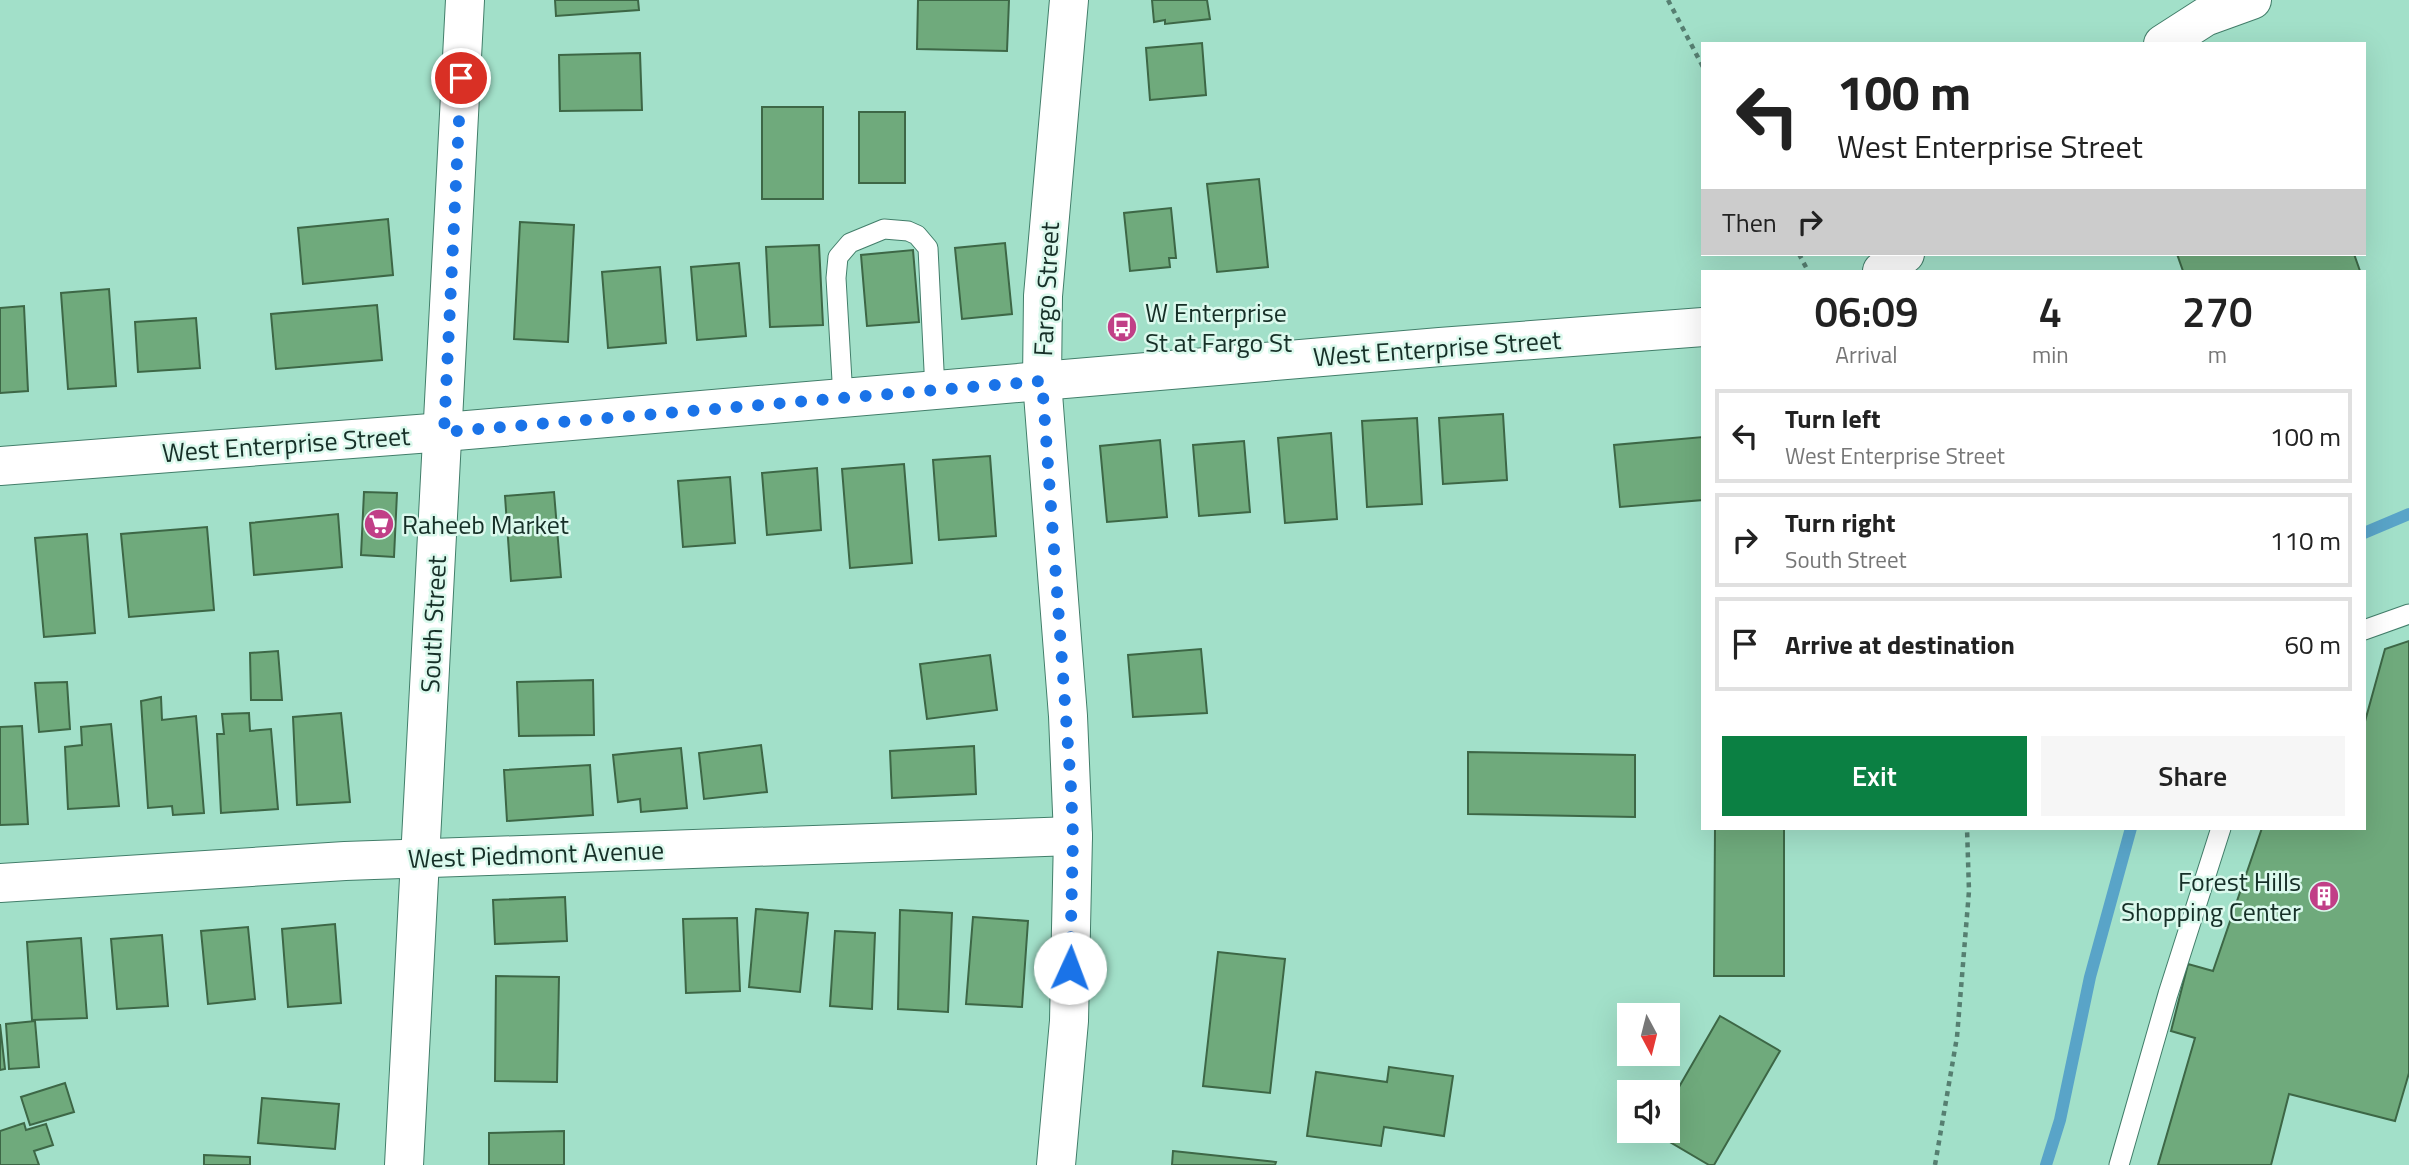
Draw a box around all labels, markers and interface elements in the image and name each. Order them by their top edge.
pin [431,48,491,108]
text: 100 m [1837,54,1971,129]
icon: arrive [442,59,480,97]
icon: left [1722,70,1813,161]
text: West Enterprise Street [1837,122,2143,170]
text: Then [1722,203,1777,242]
icon: right [1791,203,1829,241]
street label: Fargo Street [1023,221,1069,357]
text: 06:09 [1814,279,1919,343]
text: 4 [2039,279,2062,343]
text: 270 [2182,279,2253,343]
place label: W Enterprise St at Fargo St [1145,293,1292,362]
bus stop icon: W Enterprise St at Fargo St [1105,310,1139,344]
street label: West Enterprise Street [1312,320,1562,376]
text: Arrival [1835,337,1898,372]
text: min [2032,337,2069,372]
text: m [2208,337,2227,372]
text: Turn left [1785,399,1880,438]
street label: West Enterprise Street [161,416,411,472]
icon: left [1726,417,1764,455]
text: 100 m [2270,417,2341,456]
text: West Enterprise Street [1785,438,2005,473]
text: Turn right [1785,503,1896,542]
place label: Raheeb Market [402,505,569,544]
supermarket icon: Raheeb Market [362,507,396,541]
icon: right [1726,521,1764,559]
text: 110 m [2270,521,2341,560]
text: South Street [1785,542,1907,577]
street label: South Street [410,554,456,694]
icon: arrive [1726,625,1764,663]
text: Arrive at destination [1785,625,2015,664]
text: 60 m [2284,625,2341,664]
button: Exit [1722,736,2027,816]
button: Share [2041,736,2345,816]
street label: West Piedmont Avenue [407,830,665,878]
place label: Forest Hills Shopping Center [2121,862,2301,931]
building icon: Forest Hills Shopping Center [2307,879,2341,913]
position arrow [1033,931,1107,1005]
north arrow [1617,1003,1680,1066]
map controls [1617,1003,1680,1143]
button: sound [1617,1080,1680,1143]

